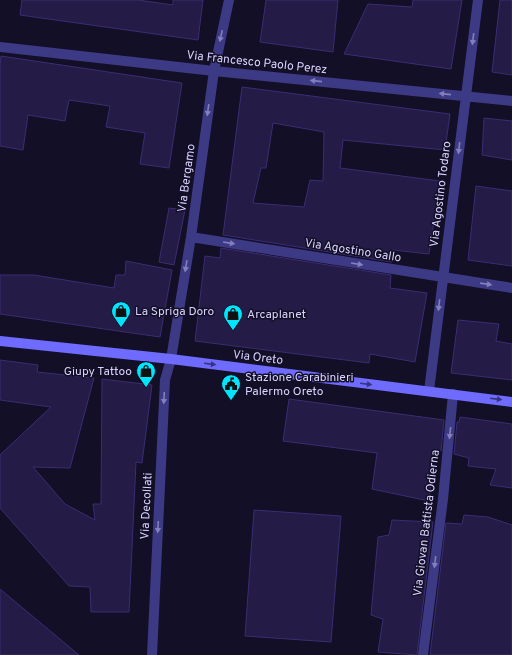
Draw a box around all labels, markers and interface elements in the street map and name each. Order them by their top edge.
one-way arrow [218,30,224,42]
one-way arrow [470,33,476,45]
street label: Via Francesco Paolo Perez [186,48,328,78]
one-way arrow [310,78,322,85]
one-way arrow [439,90,451,97]
one-way arrow [205,104,211,116]
street label: Via Agostino Todaro [427,140,455,248]
street label: Via Bergamo [174,142,200,214]
one-way arrow [456,142,462,154]
street label: Via Agostino Gallo [303,235,403,267]
one-way arrow [223,240,235,246]
one-way arrow [183,260,189,273]
one-way arrow [351,261,363,267]
one-way arrow [480,281,492,287]
one-way arrow [436,299,442,311]
shop icon: La Spriga Doro [110,300,132,328]
shop icon: Arcaplanet [222,303,244,331]
place label: La Spriga Doro [135,304,214,320]
place label: Arcaplanet [247,307,306,323]
street label: Via Oreto [232,347,284,369]
shop icon: Giupy Tattoo [135,360,157,388]
one-way arrow [204,361,216,367]
place label: Giupy Tattoo [64,364,132,380]
place label: Stazione Carabinieri Palermo Oreto [245,370,354,400]
public building icon: Stazione Carabinieri Palermo Oreto [220,373,242,401]
one-way arrow [360,380,373,387]
one-way arrow [161,392,168,404]
one-way arrow [489,396,502,403]
one-way arrow [446,427,453,439]
street label: Via Giovan Battista Odierna [410,449,444,597]
street label: Via Decollati [137,472,157,540]
one-way arrow [154,521,161,533]
one-way arrow [432,556,438,568]

